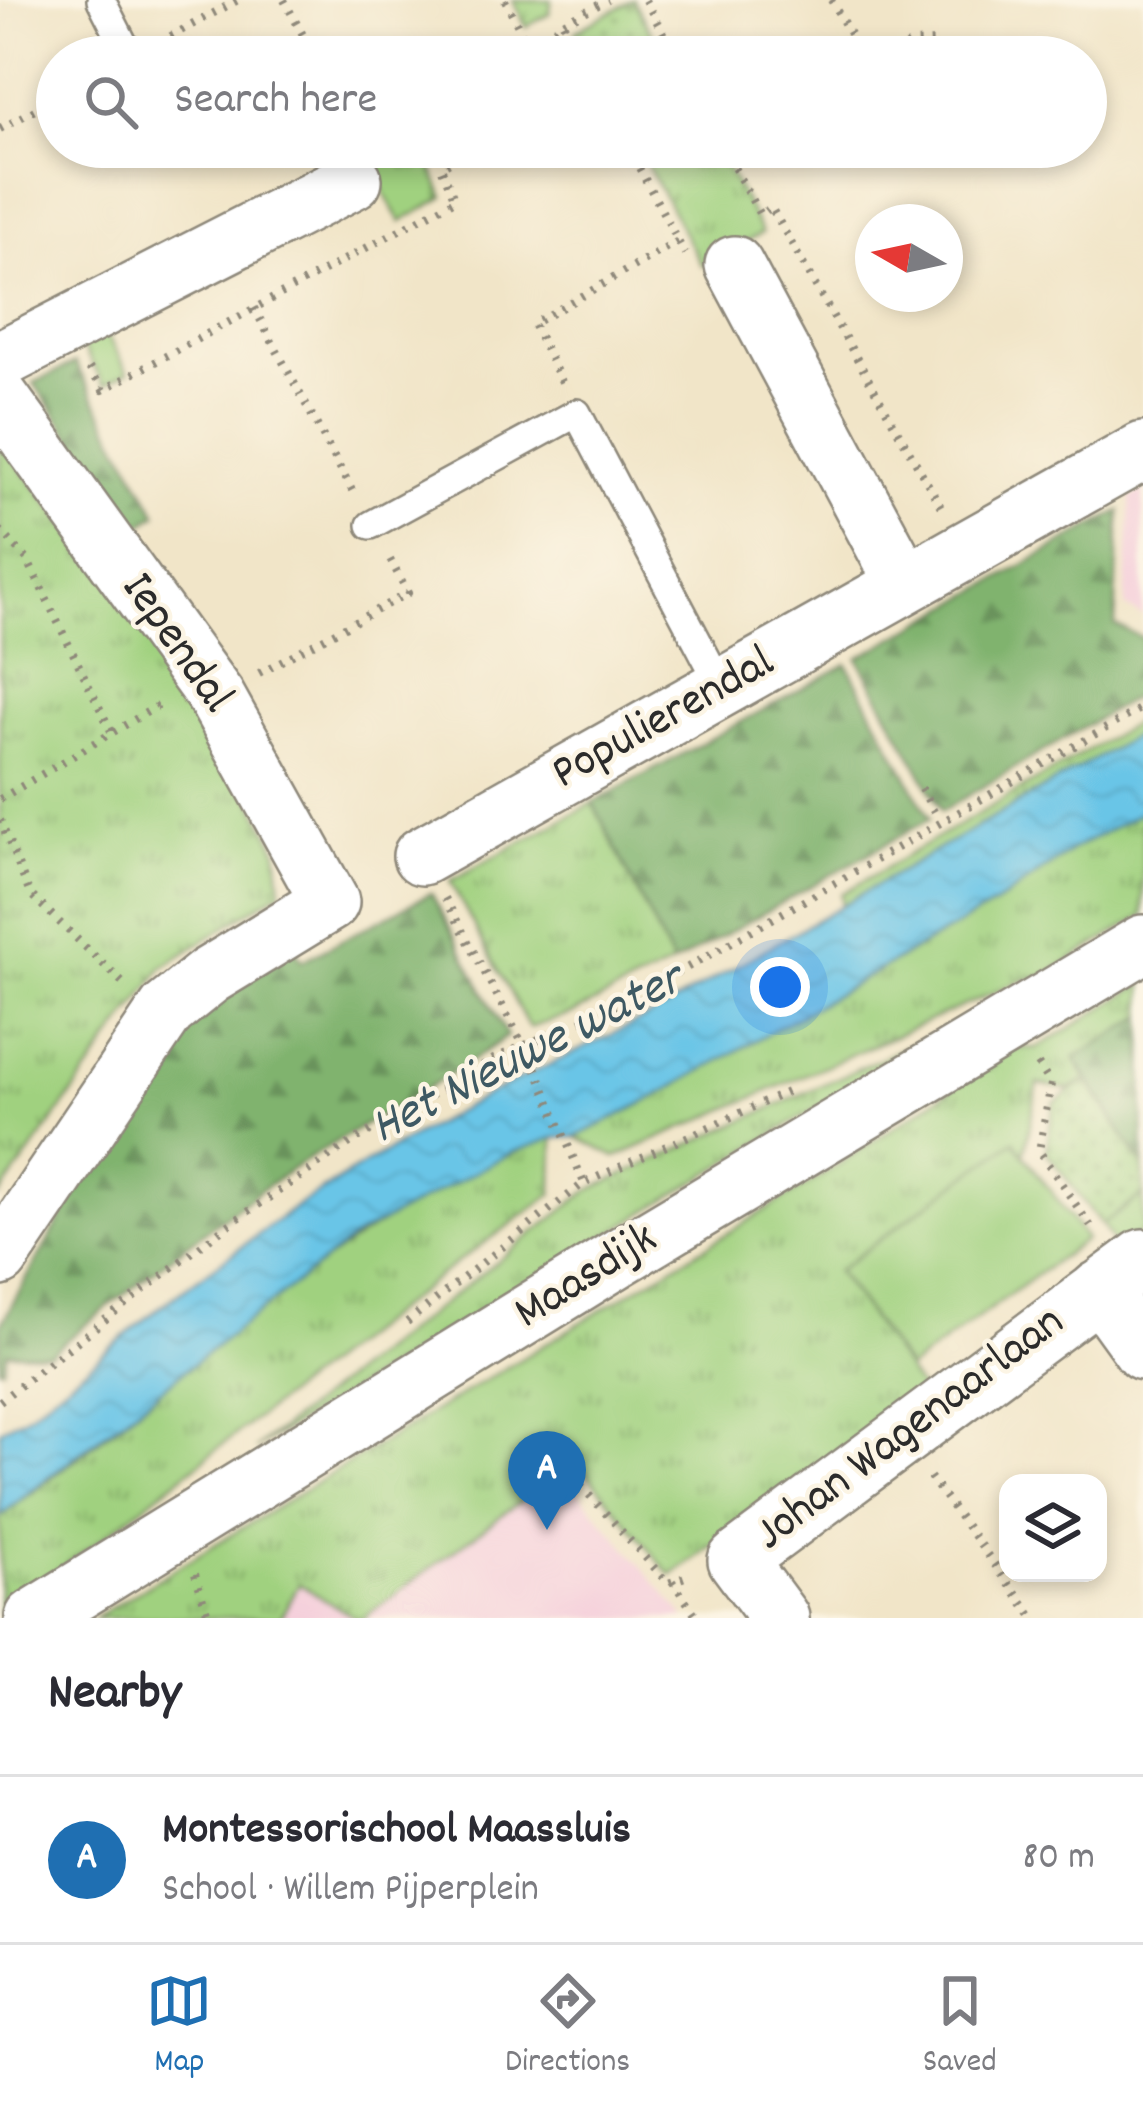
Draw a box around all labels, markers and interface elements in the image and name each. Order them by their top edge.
search box [36,36,1107,168]
icon: search [78,69,144,135]
text: Search here [174,70,377,134]
north arrow [855,204,963,312]
street label: Iependal [101,560,249,728]
street label: Populierendal [540,630,788,810]
water label: Het Nieuwe water [359,944,701,1166]
your location [750,957,810,1017]
street label: Maasdijk [502,1207,672,1349]
street label: Johan Wagenaarlaan [742,1290,1080,1570]
pin: A [508,1431,586,1530]
map controls [999,1474,1107,1582]
button: layers [999,1474,1107,1582]
text: Nearby [48,1660,181,1732]
text: Montessorischool Maassluis [162,1800,631,1864]
text: A [76,1832,98,1887]
text: 80 m [1022,1832,1095,1887]
text: School · Willem Pijperplein [162,1864,539,1919]
tab: Map [146,1968,212,2087]
tab: Directions [505,1968,630,2087]
tab: Saved [923,1968,997,2087]

